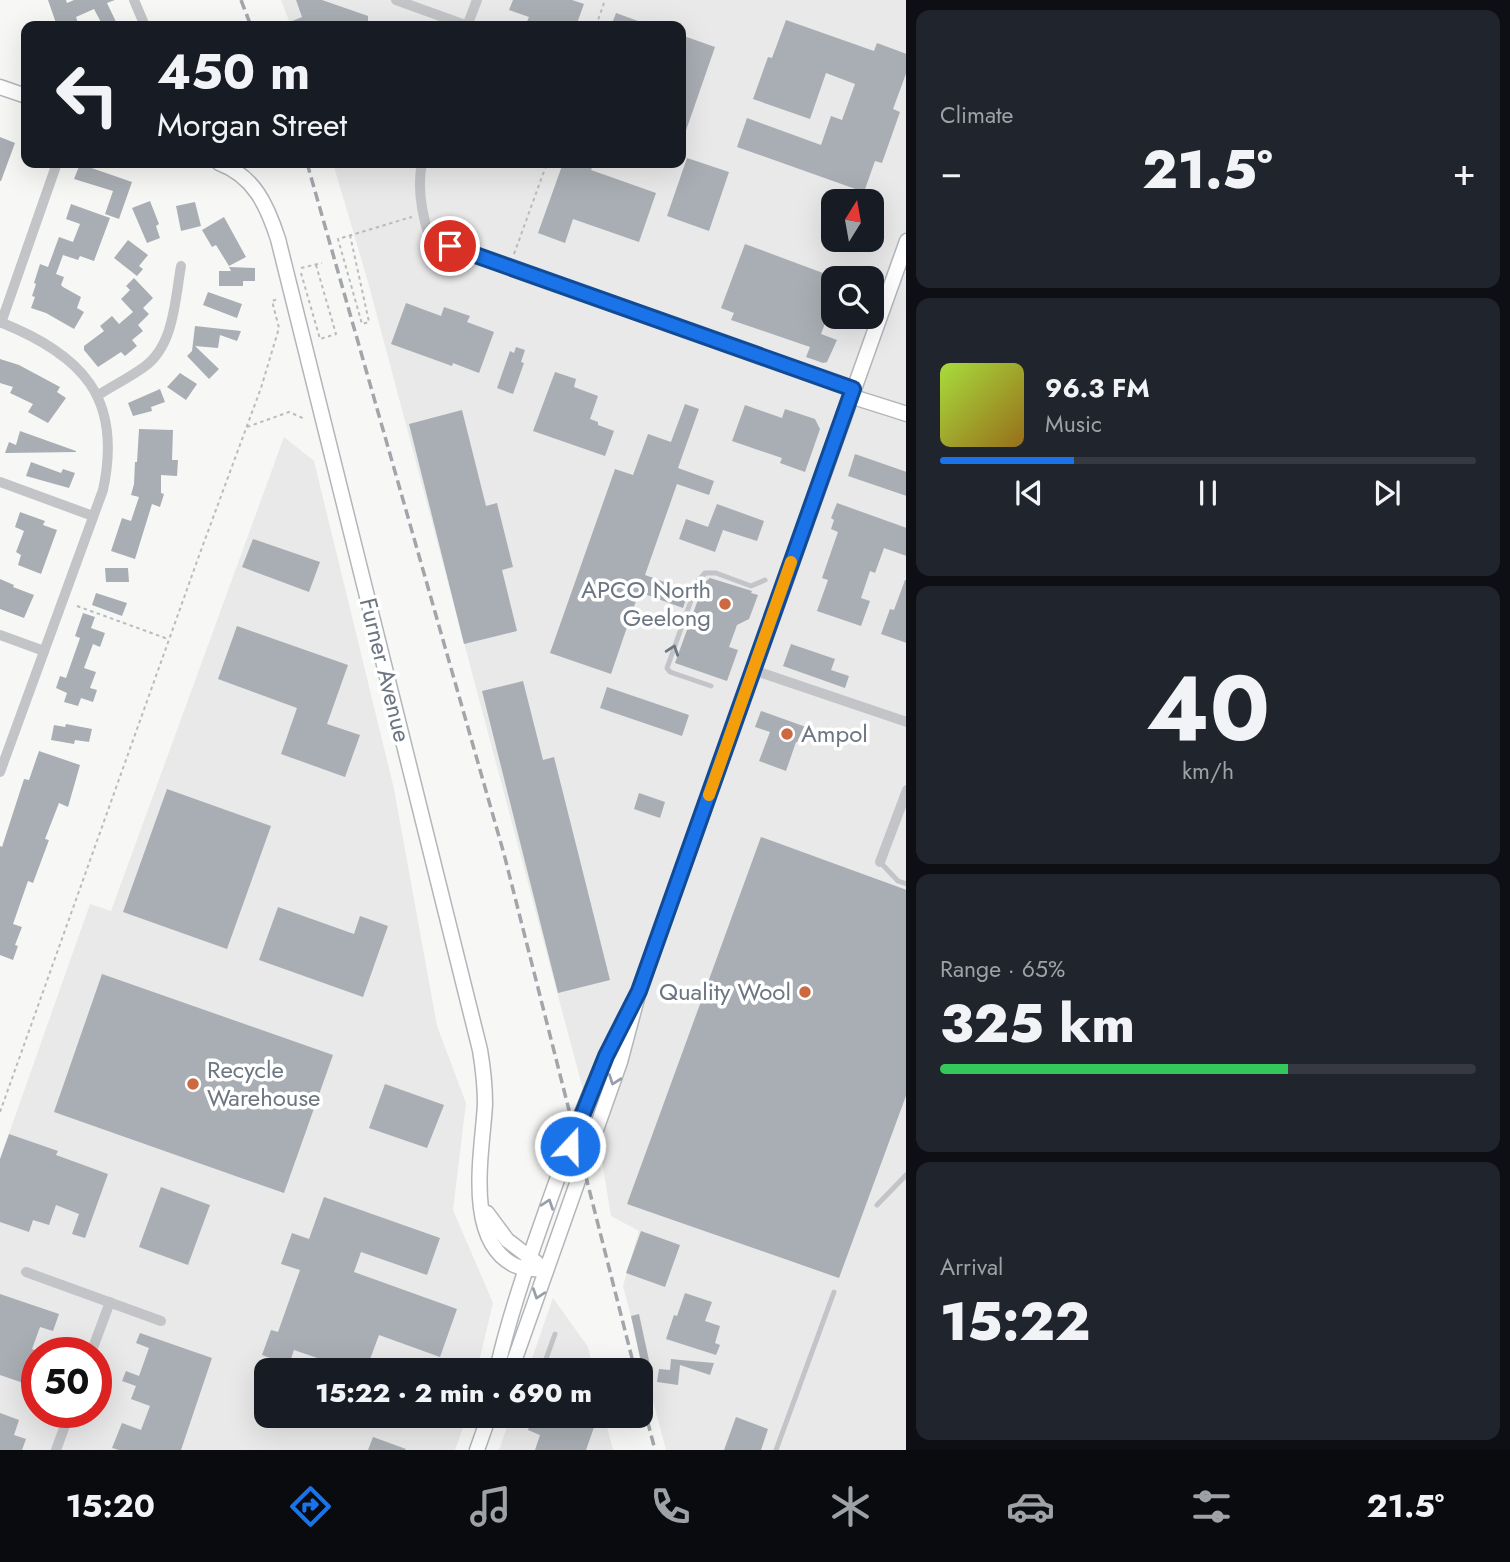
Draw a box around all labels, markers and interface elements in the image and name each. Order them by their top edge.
text: 450 m [157,37,310,107]
icon: left [42,49,133,140]
text: Climate [940,98,1013,132]
text: Morgan Street [157,102,347,148]
text: 21.5° [1142,132,1273,208]
text: − [940,144,962,199]
text: + [1453,144,1476,199]
north arrow [821,189,884,252]
map controls [821,189,884,329]
pin [420,216,480,276]
icon: arrive [431,227,469,265]
button: search [821,266,884,329]
text: 96.3 FM [1045,369,1150,407]
text: Music [1045,407,1102,441]
icon: previous [1010,474,1048,512]
icon: pause [1189,474,1227,512]
icon: next [1368,474,1406,512]
place label: APCO North Geelong [581,572,711,635]
street label: Furner Avenue [351,594,420,746]
marker: APCO North Geelong [717,596,733,612]
text: 40 [1146,643,1270,774]
one-way arrow [665,644,679,656]
place label: Ampol [801,716,868,751]
marker: Ampol [779,726,795,742]
text: km/h [1182,754,1234,788]
text: Range · 65% [940,952,1065,986]
place label: Quality Wool [659,974,791,1009]
marker: Quality Wool [797,984,813,1000]
text: 325 km [940,986,1135,1062]
place label: Recycle Warehouse [207,1052,320,1115]
one-way arrow [608,1074,622,1086]
marker: Recycle Warehouse [185,1076,201,1092]
position arrow [533,1109,607,1183]
one-way arrow [540,1199,554,1211]
text: Arrival [940,1250,1003,1284]
text: 15:22 [940,1284,1090,1360]
one-way arrow [531,1288,546,1300]
speed limit sign: 50 [21,1337,112,1428]
text: 15:22 · 2 min · 690 m [315,1374,592,1412]
icon: directions [286,1482,335,1531]
icon: music [466,1482,515,1531]
icon: phone [646,1482,695,1531]
icon: climate [826,1482,875,1531]
icon: car [1006,1482,1055,1531]
icon: filters [1187,1482,1236,1531]
text: 15:20 [66,1483,155,1529]
text: 21.5° [1367,1483,1444,1529]

